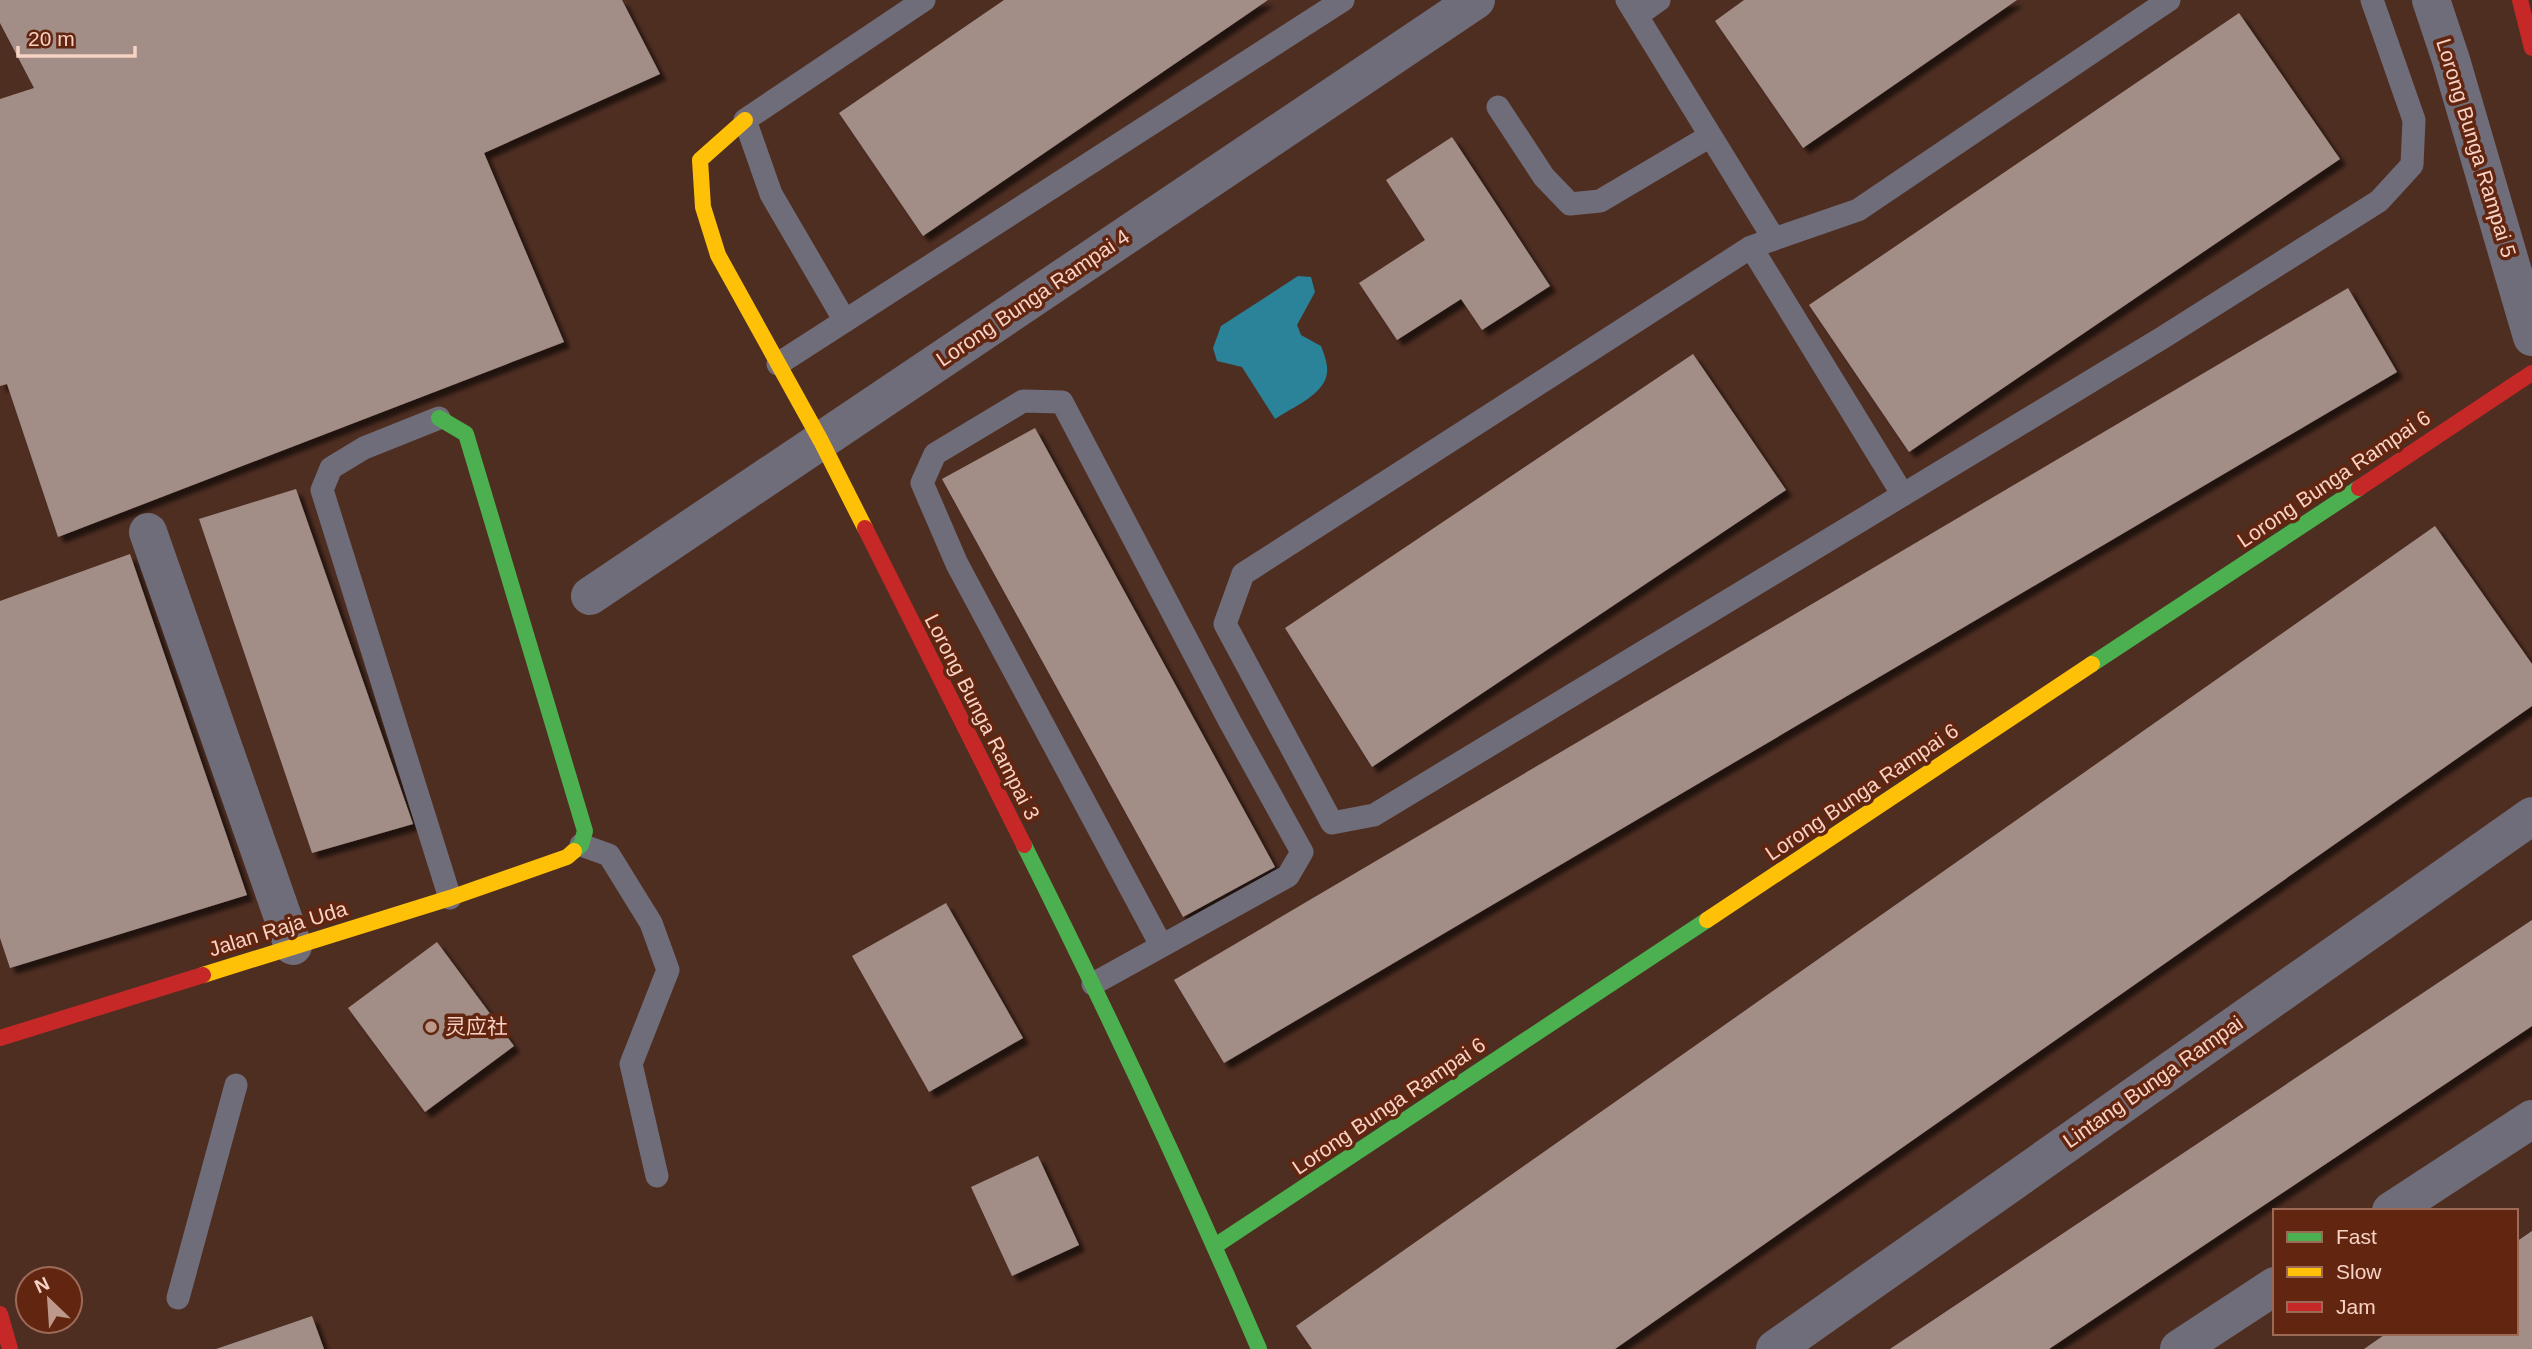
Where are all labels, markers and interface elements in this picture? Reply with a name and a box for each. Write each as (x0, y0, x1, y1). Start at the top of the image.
scale bar (18, 14, 135, 58)
text: 20 m (28, 27, 75, 50)
street label: Lorong Bunga Rampai 5 (2432, 36, 2521, 260)
street label: Lorong Bunga Rampai 4 (932, 224, 1134, 371)
street label: Lorong Bunga Rampai 6 (2233, 405, 2435, 552)
street label: Lorong Bunga Rampai 3 (921, 610, 1044, 823)
street label: Lorong Bunga Rampai 6 (1761, 718, 1963, 865)
street label: Jalan Raja Uda (206, 896, 350, 961)
street label: Lintang Bunga Rampai (2059, 1011, 2247, 1152)
place label: 灵应社 (445, 1015, 508, 1038)
marker: 灵应社 (423, 1019, 439, 1035)
street label: Lorong Bunga Rampai 6 (1288, 1032, 1490, 1179)
legend (2273, 1209, 2518, 1335)
text: Fast (2336, 1225, 2377, 1248)
text: Slow (2336, 1260, 2382, 1283)
north arrow (14, 1265, 84, 1335)
text: N (31, 1273, 53, 1297)
text: Jam (2336, 1295, 2376, 1318)

